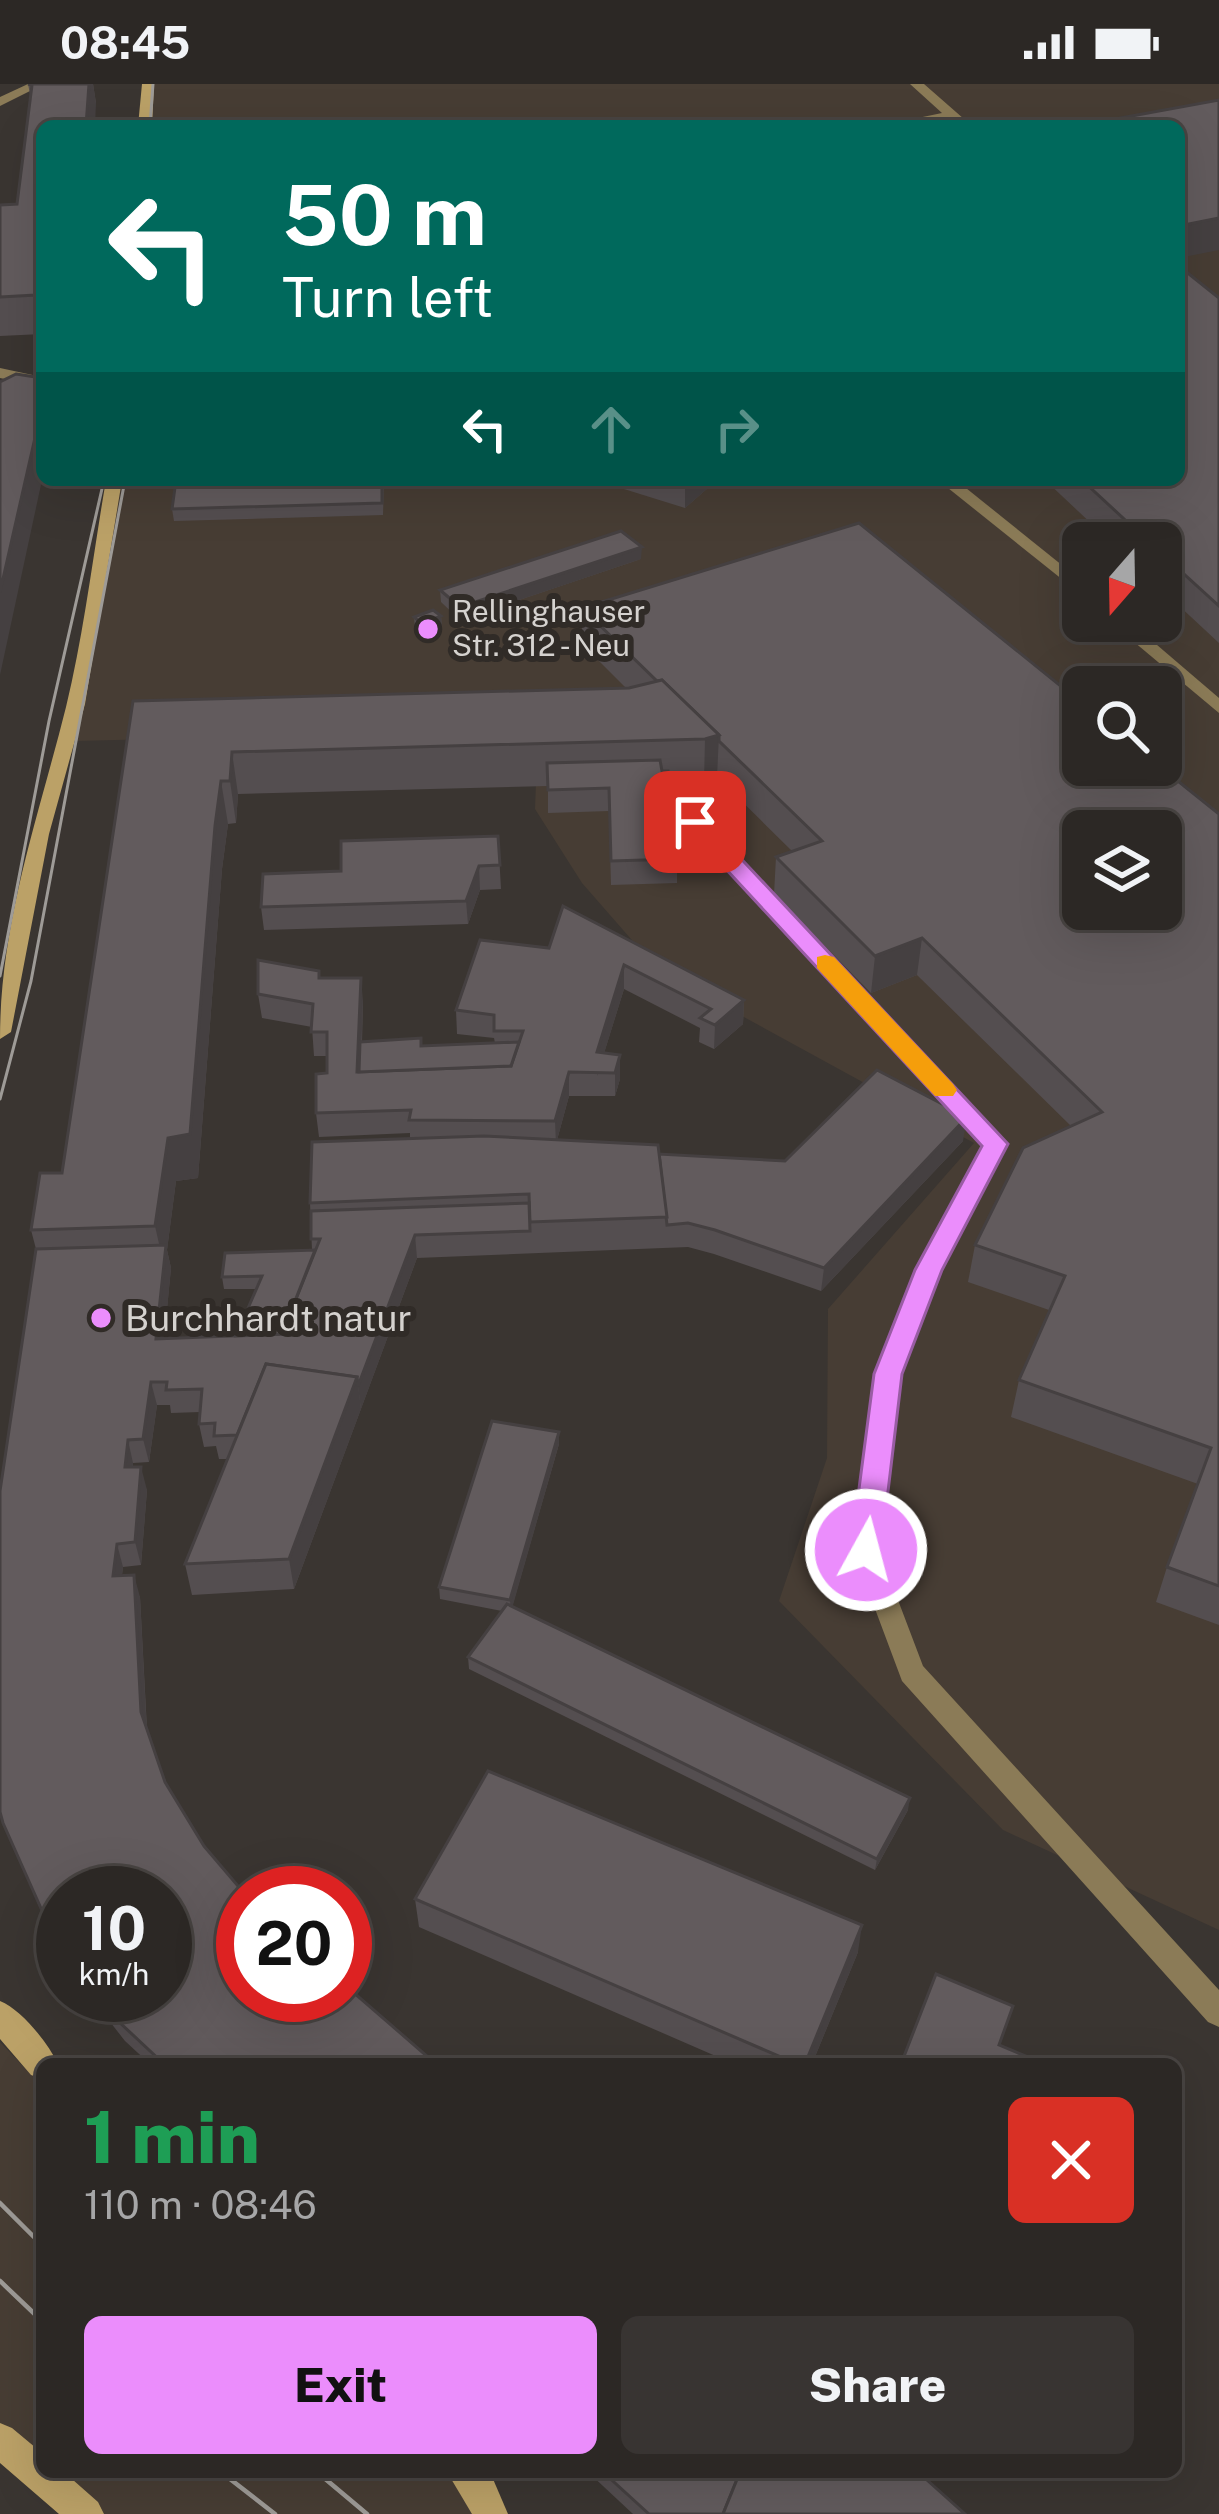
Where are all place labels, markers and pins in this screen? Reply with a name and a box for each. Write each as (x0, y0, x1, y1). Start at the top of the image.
place label: Rellinghauser Str. 312 - Neu (452, 593, 645, 663)
marker: Rellinghauser Str. 312 - Neu (415, 616, 441, 642)
pin (644, 771, 746, 873)
place label: Burchhardt natur (125, 1297, 412, 1339)
marker: Burchhardt natur (88, 1305, 114, 1331)

